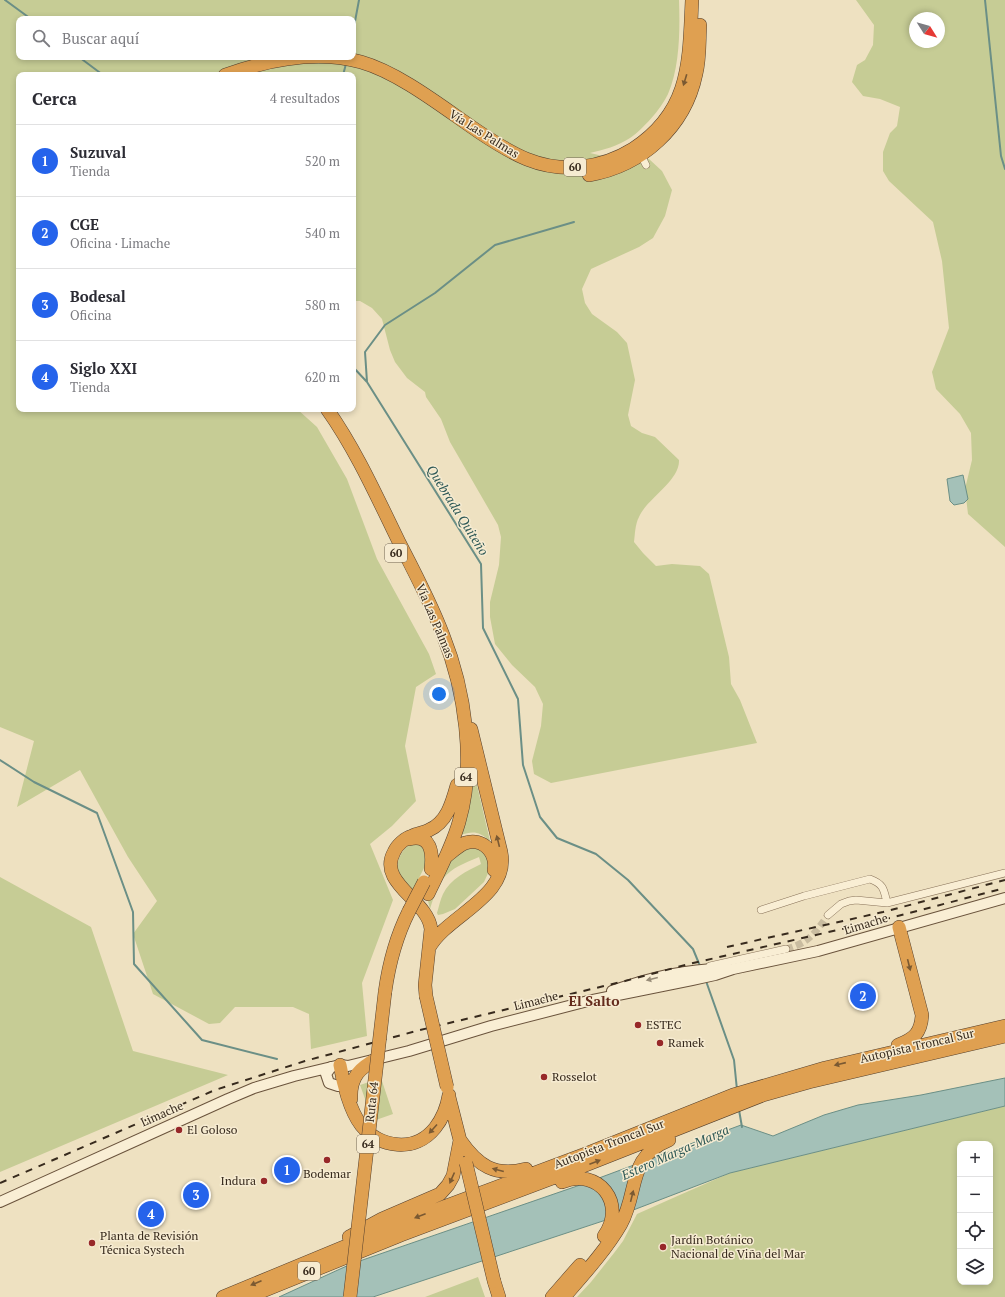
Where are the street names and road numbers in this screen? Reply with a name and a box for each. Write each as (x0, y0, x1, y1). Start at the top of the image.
street label: Vía Las Palmas (447, 106, 522, 161)
road number: 60 (564, 158, 586, 176)
road number: 60 (385, 544, 407, 562)
street label: Vía Las Palmas (413, 581, 458, 660)
road number: 64 (455, 768, 477, 786)
street label: Limache (842, 910, 890, 937)
street label: Limache (512, 988, 560, 1013)
street label: Autopista Troncal Sur (858, 1025, 976, 1066)
street label: Ruta 64 (362, 1080, 381, 1123)
street label: Limache (138, 1097, 186, 1130)
street label: Autopista Troncal Sur (552, 1115, 666, 1171)
road number: 64 (357, 1135, 379, 1153)
road number: 60 (298, 1262, 320, 1280)

